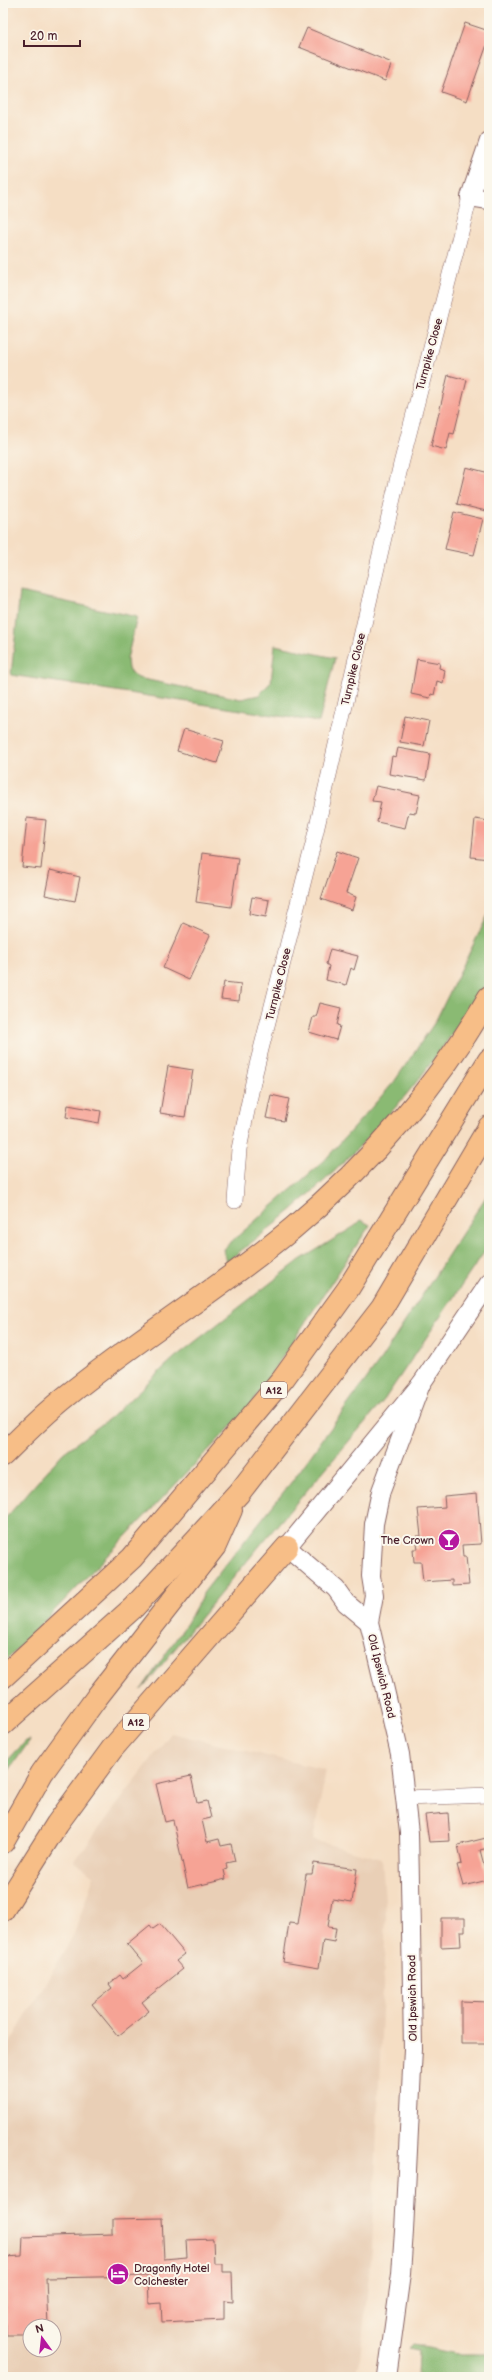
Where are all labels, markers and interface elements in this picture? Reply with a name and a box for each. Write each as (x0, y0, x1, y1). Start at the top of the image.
scale bar (24, 22, 80, 48)
text: 20 m (30, 29, 57, 44)
street label: Turnpike Close (414, 316, 445, 392)
street label: Turnpike Close (339, 631, 368, 707)
street label: Turnpike Close (263, 946, 294, 1022)
road number: A12 (261, 1382, 287, 1398)
bar icon: The Crown (436, 1527, 462, 1553)
place label: The Crown (381, 1534, 434, 1547)
street label: Old Ipswich Road (365, 1632, 398, 1720)
road number: A12 (123, 1714, 149, 1730)
street label: Old Ipswich Road (405, 1955, 420, 2041)
hotel icon: Dragonfly Hotel Colchester (105, 2261, 131, 2287)
place label: Dragonfly Hotel Colchester (134, 2262, 209, 2288)
north arrow (22, 2318, 62, 2358)
text: N (34, 2321, 45, 2336)

